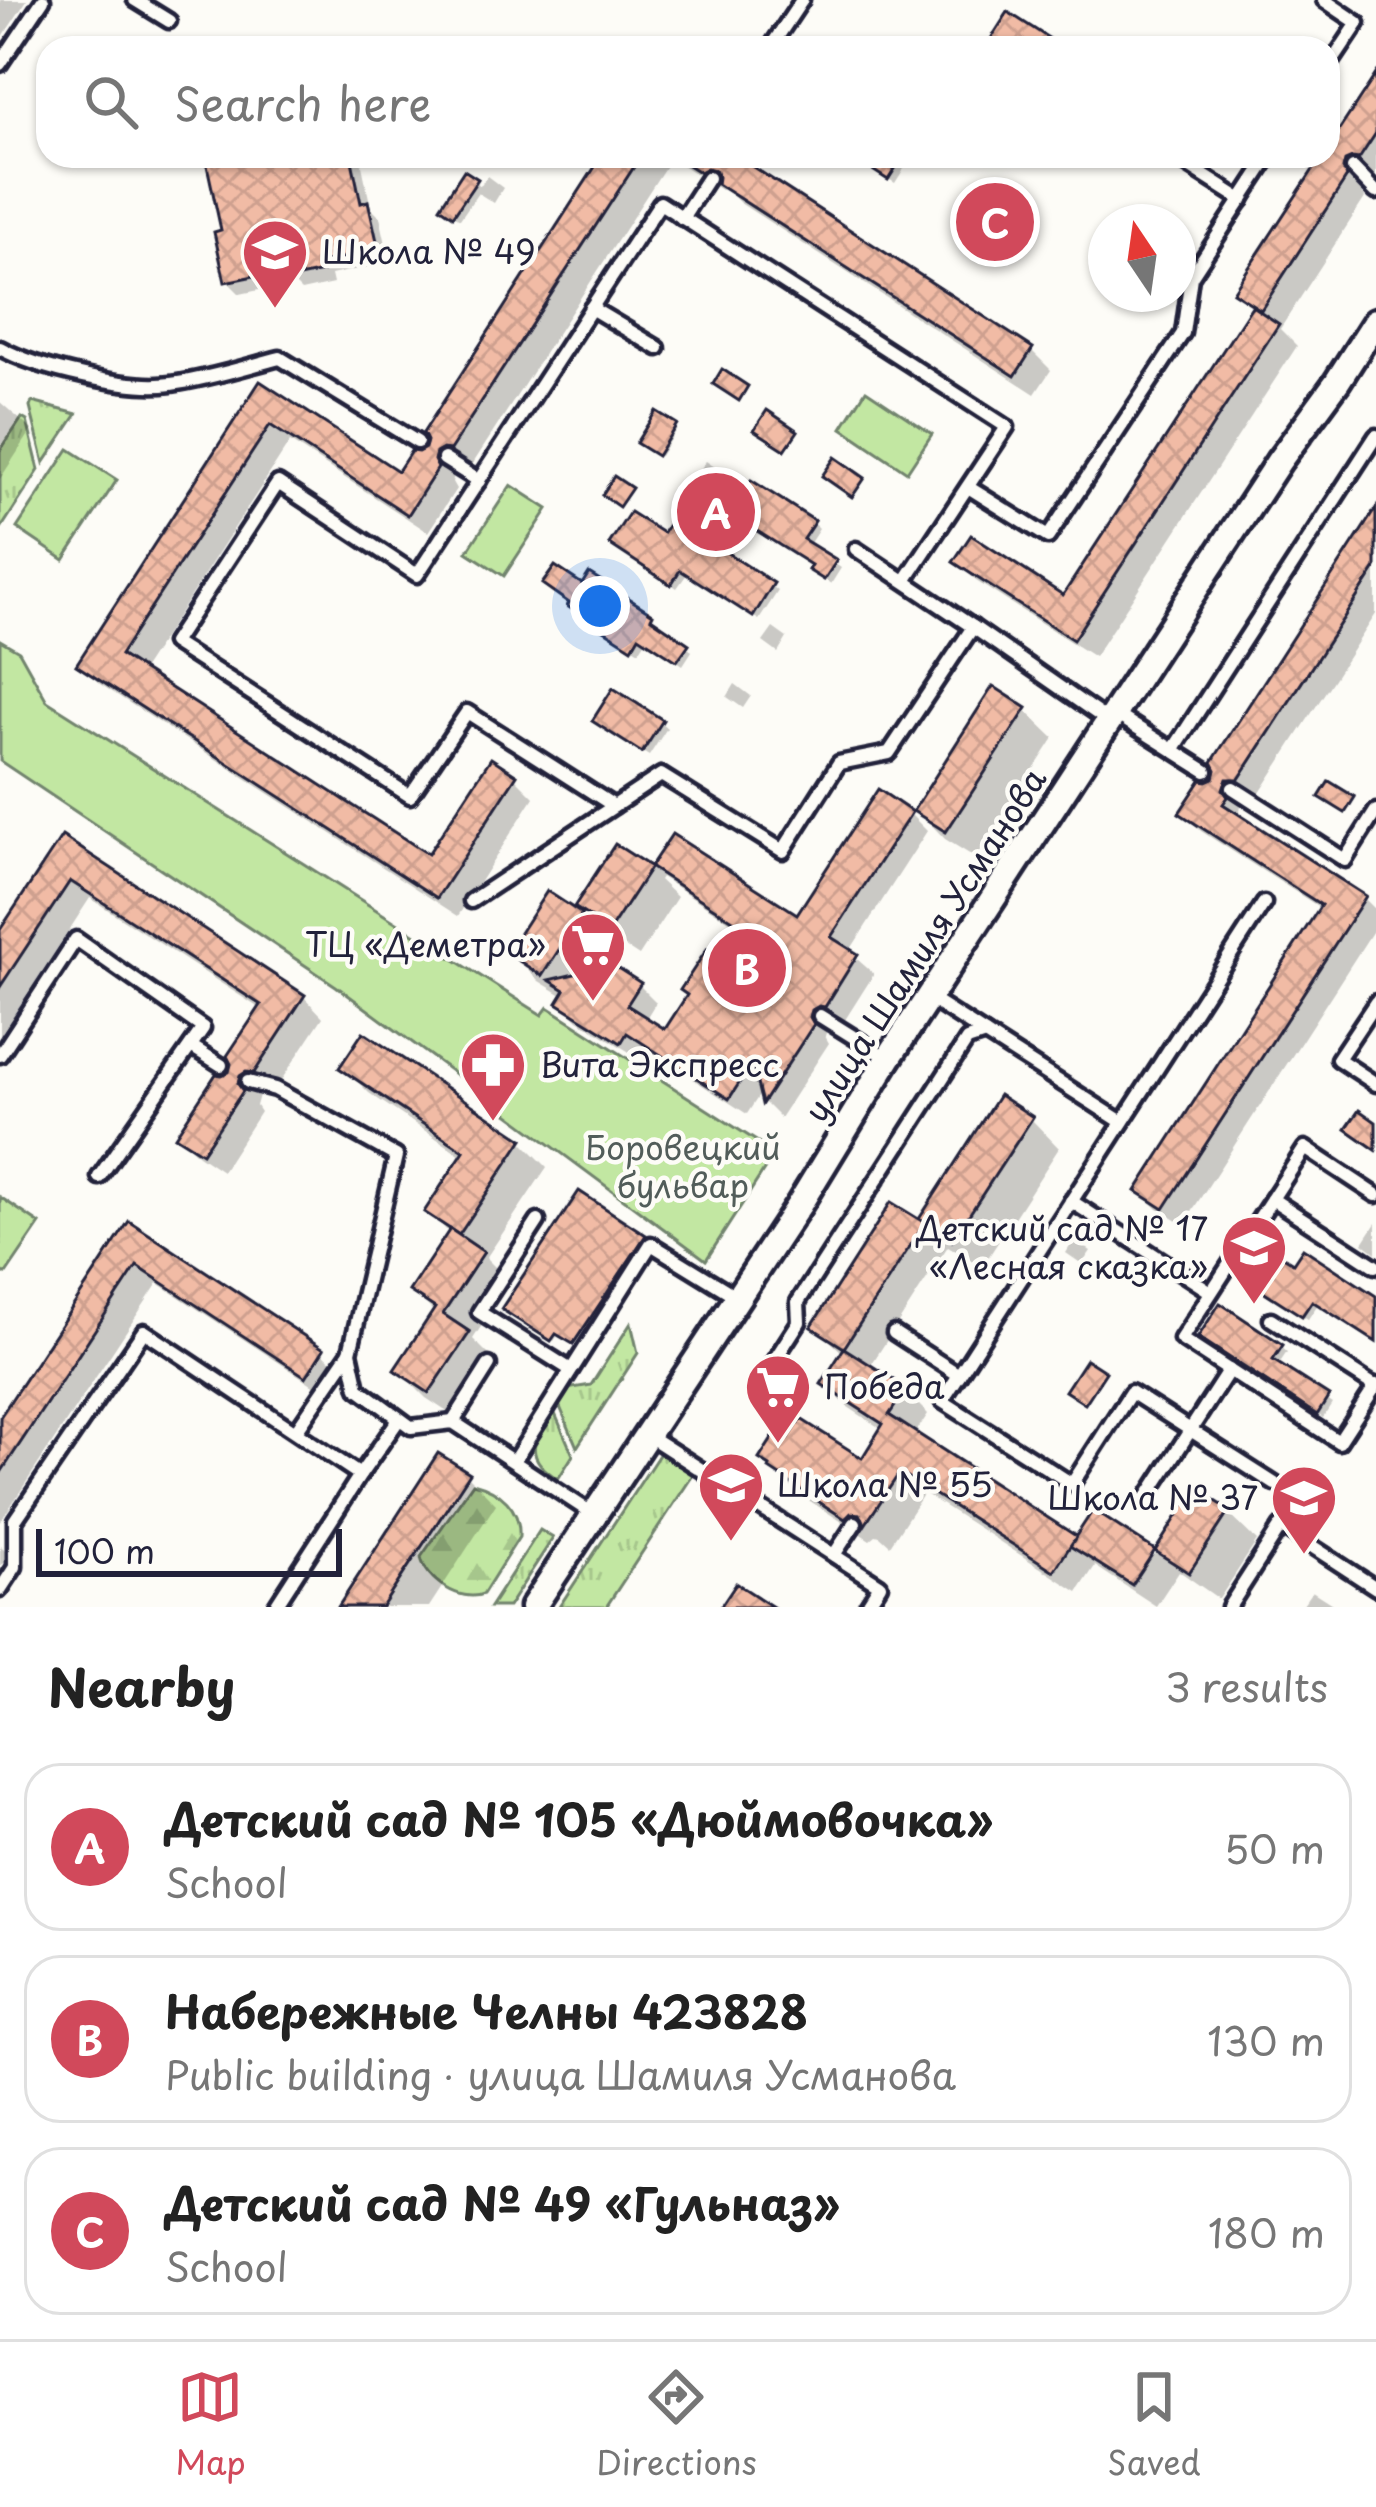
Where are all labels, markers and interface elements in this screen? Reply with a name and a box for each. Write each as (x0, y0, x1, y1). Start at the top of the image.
search box (36, 36, 1340, 168)
text: Search here (174, 68, 431, 136)
icon: search (78, 69, 144, 135)
pin: C (956, 177, 1034, 267)
north arrow (1088, 204, 1196, 312)
school or university icon: Школа № 49 (240, 217, 310, 311)
place label: Школа № 49 (322, 225, 536, 275)
pin: A (677, 467, 755, 557)
your location (570, 576, 630, 636)
street label: улица Шамиля Усманова (790, 756, 1057, 1131)
supermarket icon: ТЦ «Деметра» (558, 910, 628, 1004)
place label: ТЦ «Деметра» (305, 918, 546, 968)
pin: B (708, 923, 786, 1013)
pharmacy icon: Вита Экспресс (458, 1030, 528, 1124)
place label: Вита Экспресс (540, 1038, 780, 1088)
park label: Боровецкий бульвар (585, 1121, 781, 1209)
place label: Детский сад № 17 «Лесная сказка» (916, 1202, 1208, 1290)
school or university icon: Детский сад № 17 «Лесная сказка» (1219, 1213, 1289, 1307)
supermarket icon: Победа (743, 1352, 813, 1446)
place label: Победа (824, 1360, 945, 1410)
school or university icon: Школа № 55 (696, 1450, 766, 1544)
place label: Школа № 55 (777, 1458, 993, 1508)
school or university icon: Школа № 37 (1269, 1463, 1339, 1557)
place label: Школа № 37 (1047, 1471, 1258, 1521)
scale bar (36, 1523, 342, 1576)
text: 100 m (54, 1525, 155, 1575)
text: Nearby (48, 1647, 235, 1724)
text: 3 results (1165, 1656, 1328, 1715)
text: Детский сад № 105 «Дюймовочка» (165, 1784, 993, 1852)
text: A (75, 1818, 105, 1877)
text: 50 m (1224, 1818, 1325, 1877)
text: School (165, 1852, 288, 1911)
text: Набережные Челны 423828 (165, 1976, 808, 2044)
text: B (77, 2010, 103, 2069)
text: 130 m (1207, 2010, 1325, 2069)
text: Public building · улица Шамиля Усманова (165, 2044, 956, 2103)
text: Детский сад № 49 «Гульназ» (165, 2168, 840, 2236)
text: C (75, 2202, 105, 2261)
text: 180 m (1208, 2202, 1325, 2261)
text: School (165, 2236, 288, 2295)
tab: Map (175, 2364, 246, 2486)
tab: Directions (596, 2364, 757, 2486)
tab: Saved (1107, 2364, 1201, 2486)

